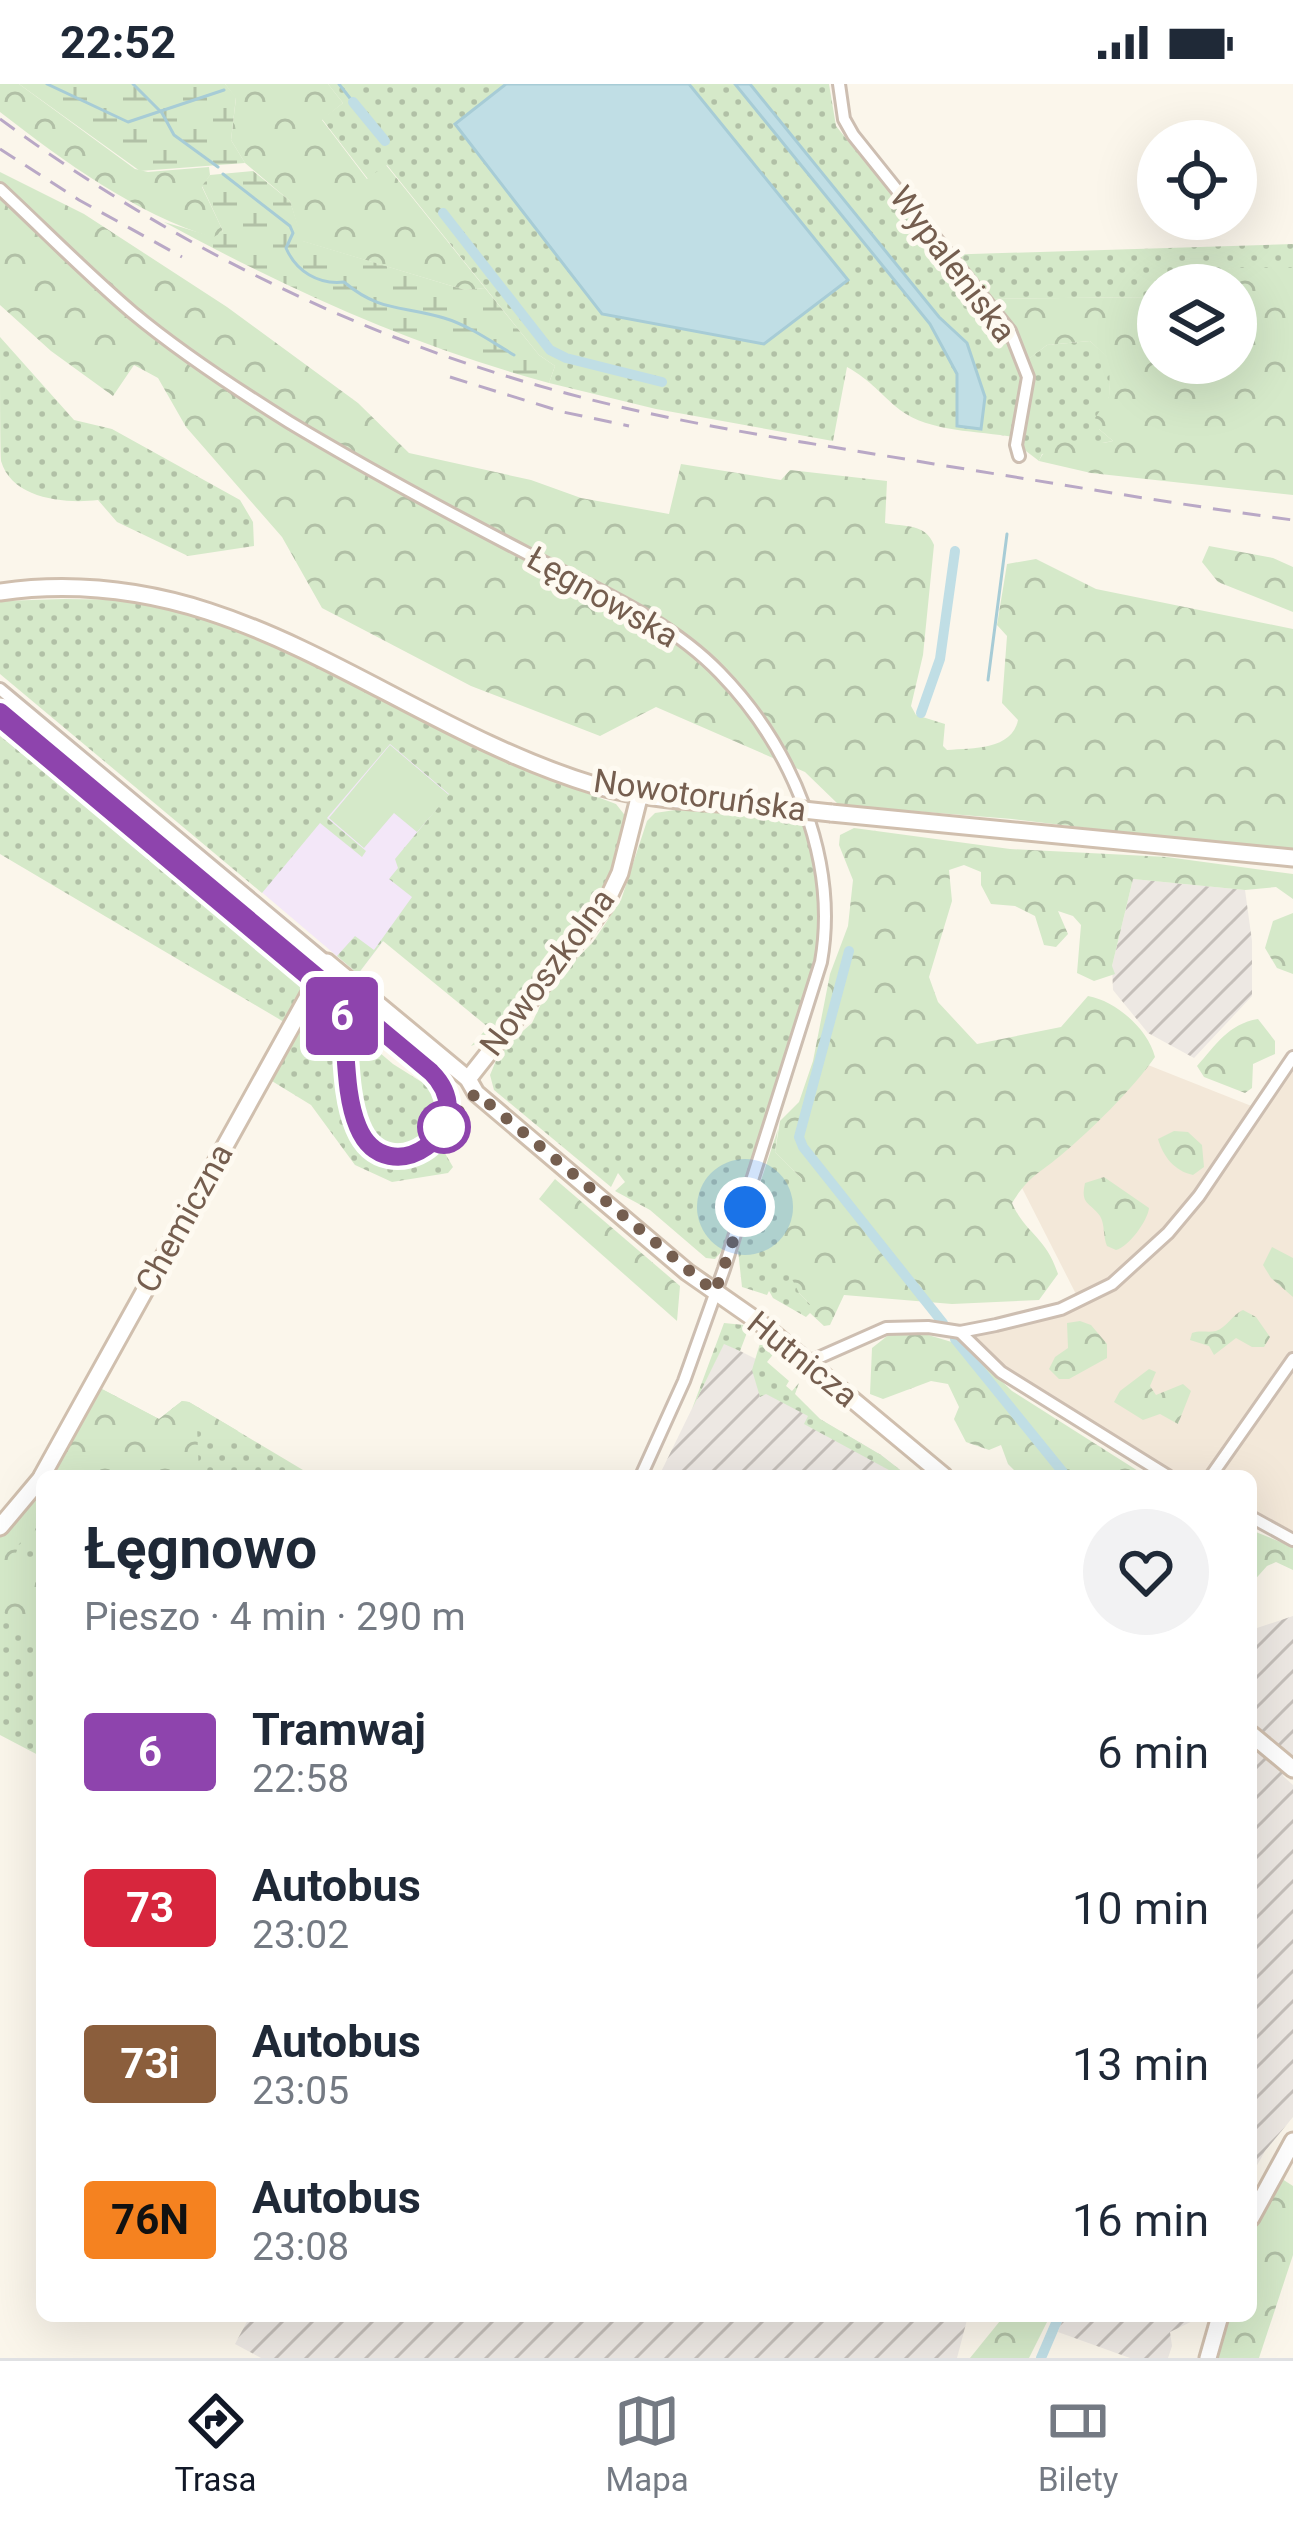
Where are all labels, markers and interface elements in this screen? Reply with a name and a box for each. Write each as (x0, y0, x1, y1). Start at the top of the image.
text: 22:52 (60, 16, 176, 69)
map controls (1137, 120, 1257, 384)
button: locate (1137, 120, 1257, 240)
street label: Wypaleniska (882, 178, 1024, 350)
button: layers (1137, 264, 1257, 384)
street label: Łęgnowska (521, 538, 685, 656)
street label: Nowotoruńska (591, 761, 809, 829)
street label: Nowoszkolna (472, 881, 622, 1063)
line badge: 6 (303, 977, 381, 1055)
text: 6 (330, 991, 354, 1040)
unlabelled marker (419, 1102, 469, 1152)
street label: Chemiczna (127, 1137, 241, 1299)
your location (715, 1177, 775, 1237)
street label: Hutnicza (740, 1303, 866, 1415)
button: heart (1083, 1509, 1209, 1635)
text: Łęgnowo (84, 1515, 317, 1582)
text: Pieszo · 4 min · 290 m (84, 1594, 466, 1640)
text: Tramwaj (252, 1703, 426, 1756)
text: 6 min (1097, 1726, 1209, 1779)
text: 6 (138, 1727, 162, 1776)
text: 22:58 (252, 1756, 349, 1802)
text: Autobus (252, 1859, 421, 1912)
text: 10 min (1072, 1882, 1209, 1935)
text: 73 (126, 1883, 174, 1932)
text: 23:02 (252, 1912, 349, 1958)
text: Autobus (252, 2015, 421, 2068)
text: 13 min (1072, 2038, 1209, 2091)
text: 73i (120, 2039, 180, 2088)
text: 23:05 (252, 2068, 349, 2114)
text: Autobus (252, 2171, 421, 2224)
text: 16 min (1072, 2194, 1209, 2247)
text: 76N (111, 2195, 189, 2244)
text: 23:08 (252, 2224, 349, 2270)
tab: Trasa (175, 2388, 256, 2499)
tab: Mapa (606, 2388, 689, 2499)
tab: Bilety (1038, 2388, 1118, 2499)

